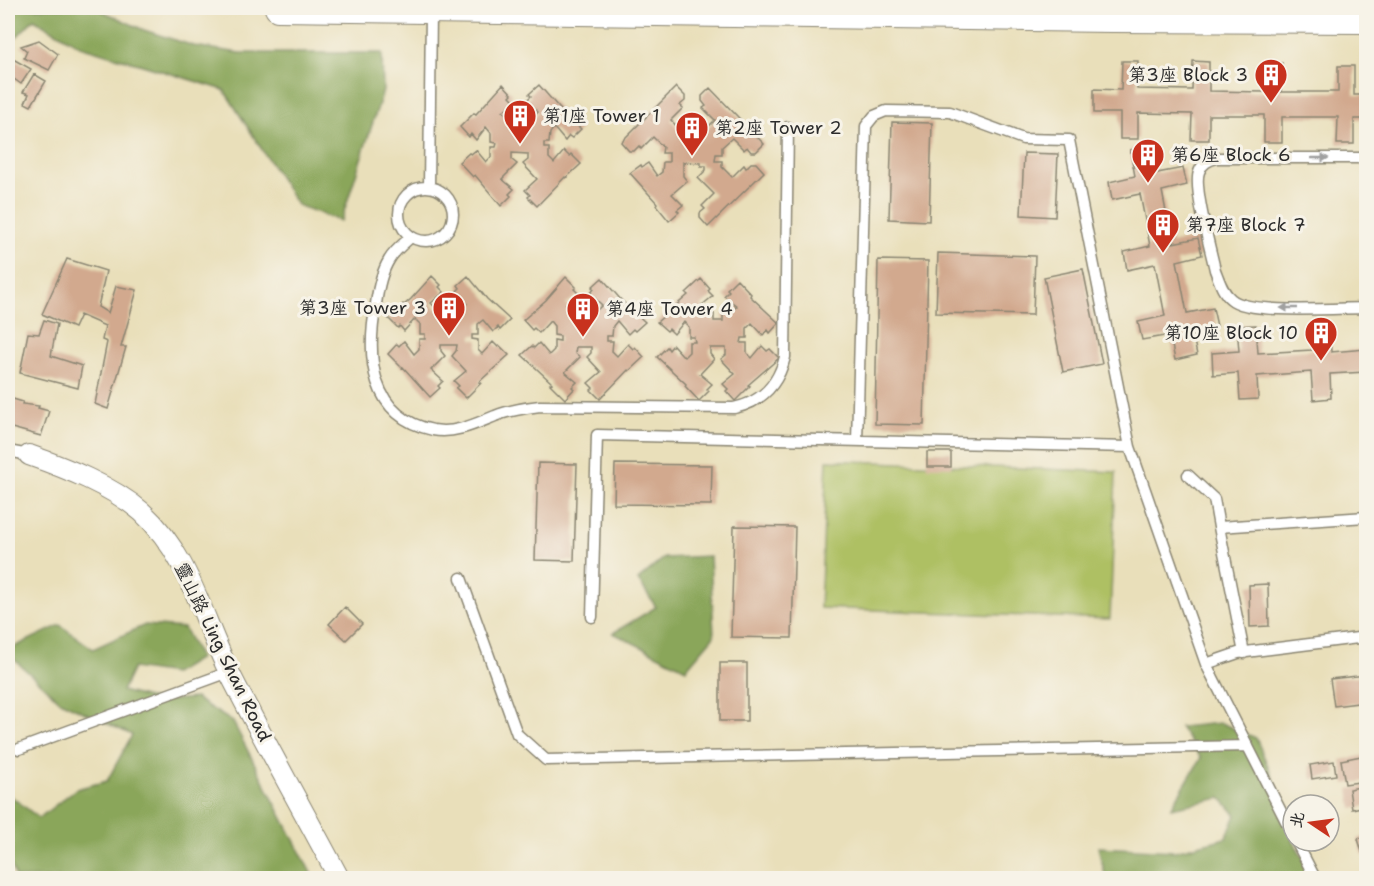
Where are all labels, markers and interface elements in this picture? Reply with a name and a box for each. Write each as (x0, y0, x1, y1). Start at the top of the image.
building icon: 第3座 Block 3 (1253, 57, 1289, 104)
place label: 第3座 Block 3 (1128, 63, 1248, 87)
building icon: 第1座 Tower 1 (502, 98, 538, 145)
place label: 第1座 Tower 1 (543, 104, 660, 128)
building icon: 第2座 Tower 2 (674, 110, 710, 157)
place label: 第2座 Tower 2 (715, 116, 842, 140)
building icon: 第6座 Block 6 (1130, 137, 1166, 184)
place label: 第6座 Block 6 (1171, 143, 1291, 167)
one-way arrow (1310, 153, 1329, 163)
building icon: 第7座 Block 7 (1145, 207, 1181, 254)
place label: 第7座 Block 7 (1186, 213, 1306, 237)
building icon: 第3座 Tower 3 (431, 290, 467, 337)
building icon: 第4座 Tower 4 (565, 291, 601, 338)
place label: 第3座 Tower 3 (299, 296, 426, 320)
place label: 第4座 Tower 4 (606, 297, 733, 321)
one-way arrow (1279, 303, 1298, 313)
building icon: 第10座 Block 10 (1303, 315, 1339, 362)
place label: 第10座 Block 10 (1164, 321, 1298, 345)
street label: 靈山路 Ling Shan Road (169, 558, 277, 746)
north arrow (1281, 793, 1341, 853)
text: 北 (1285, 810, 1309, 830)

